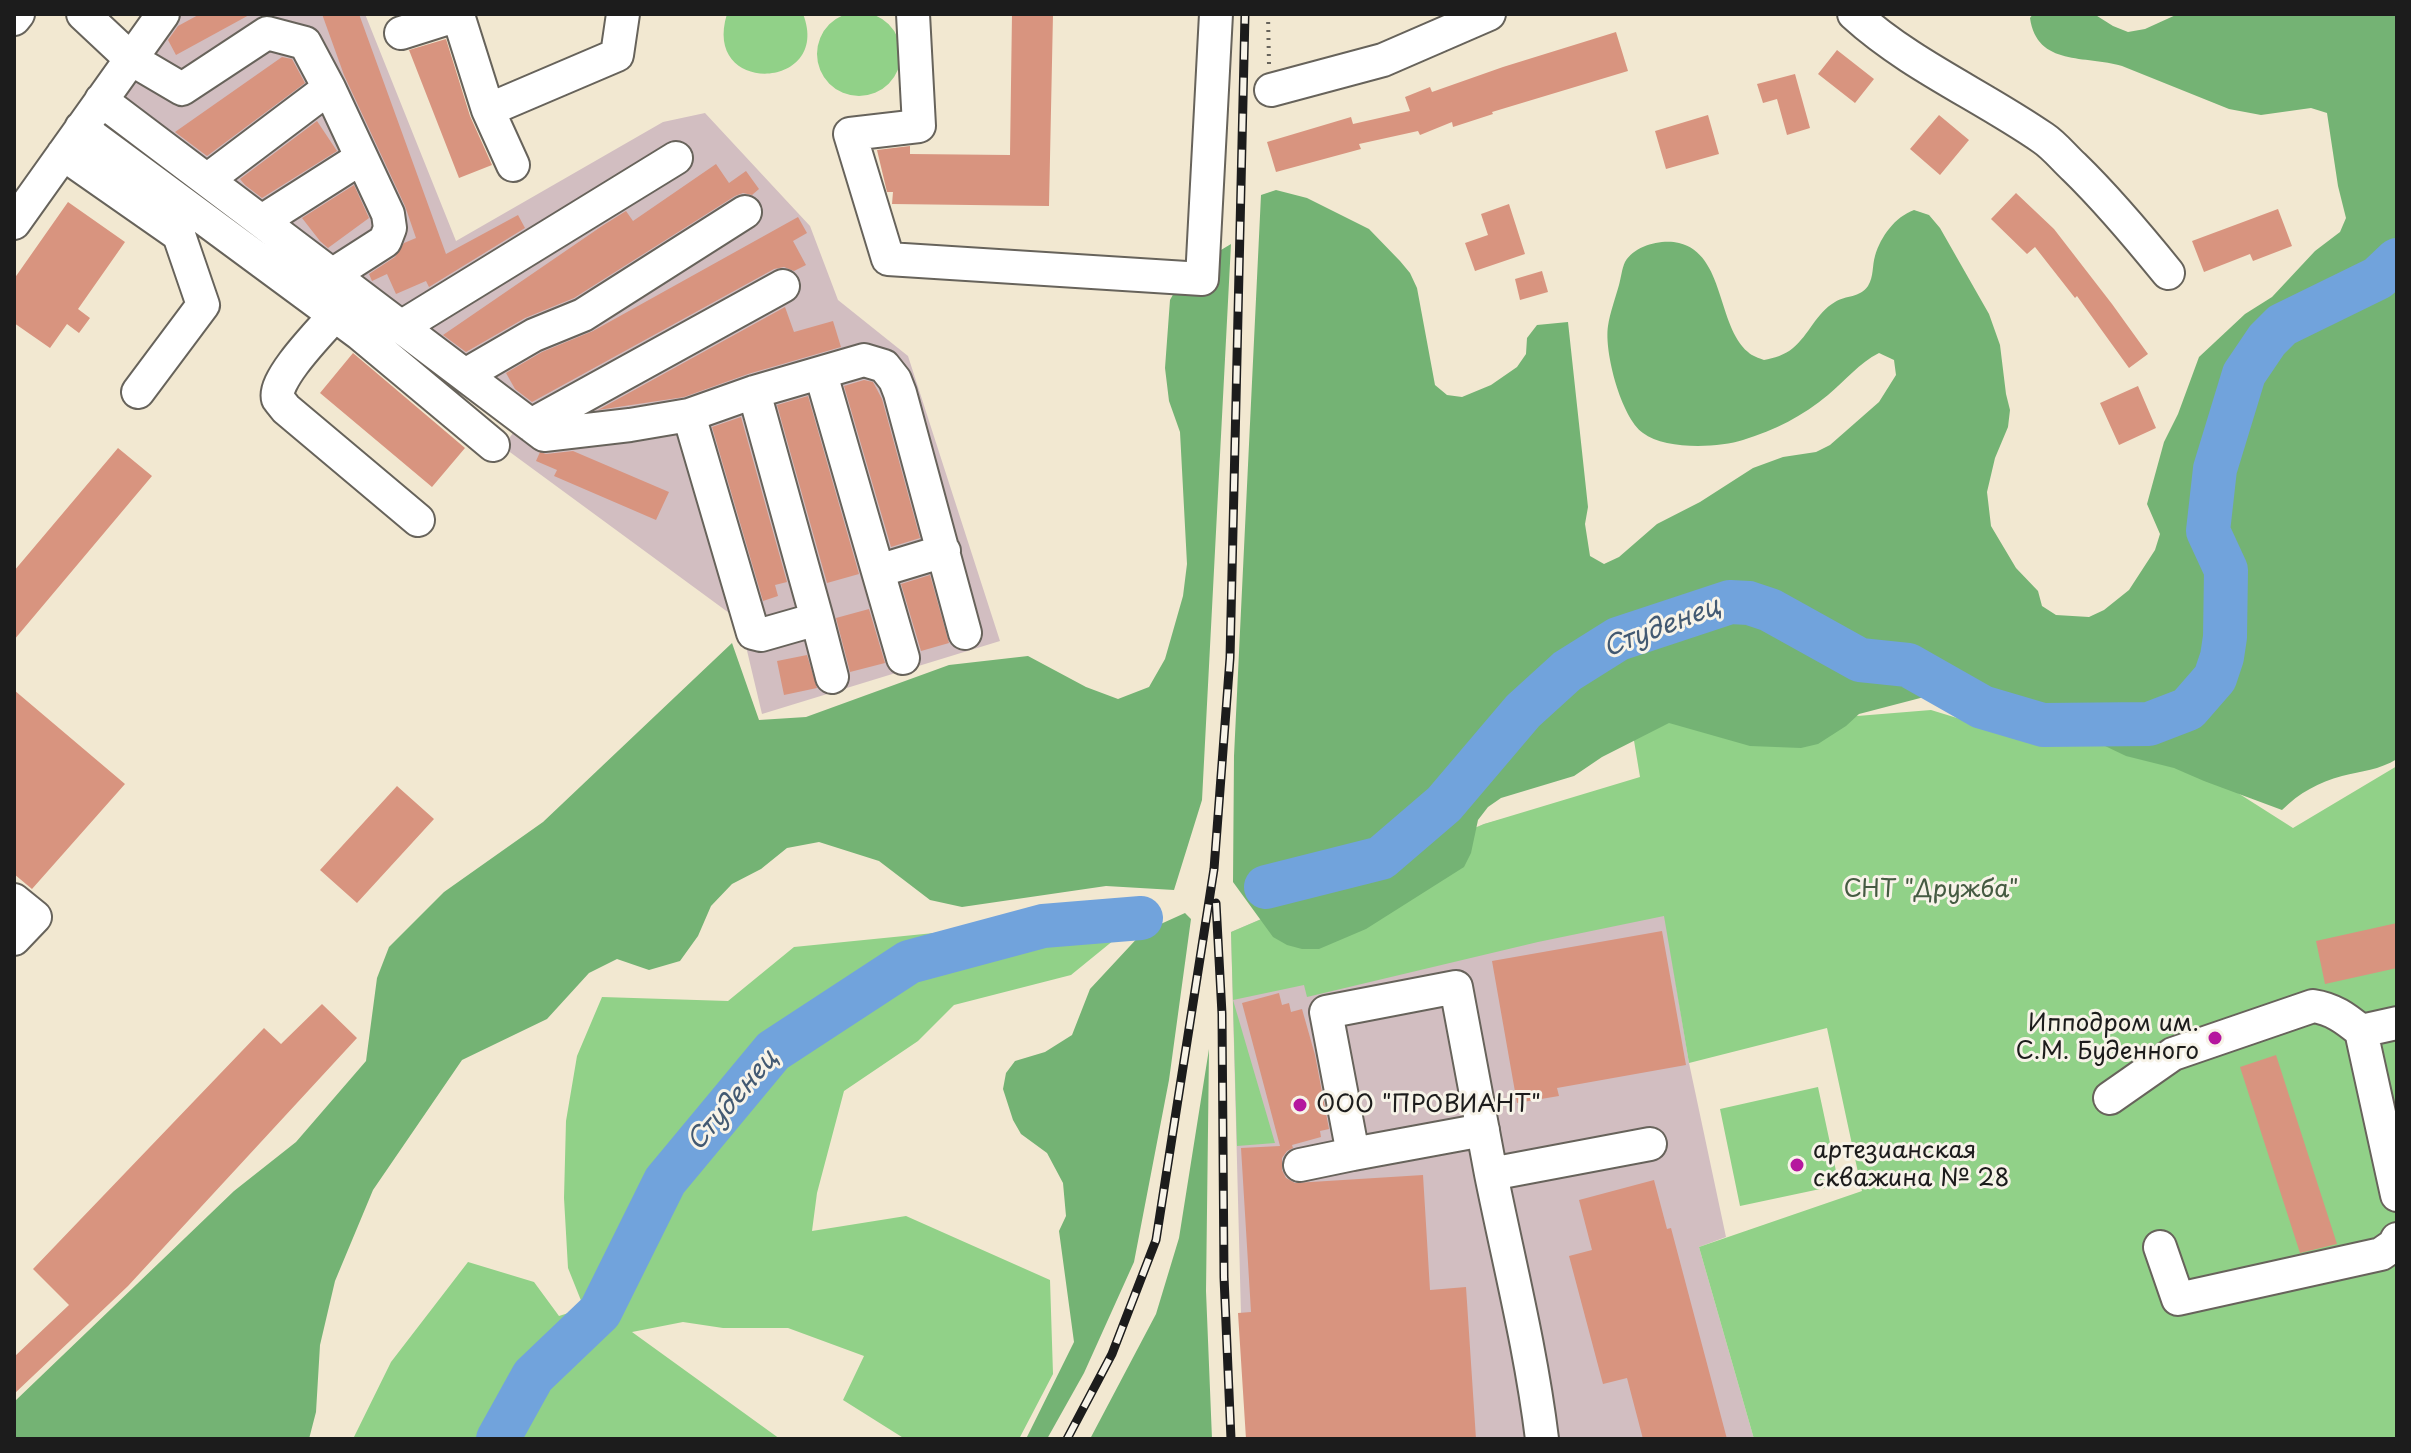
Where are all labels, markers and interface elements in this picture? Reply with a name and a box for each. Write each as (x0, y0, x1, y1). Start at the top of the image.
water label: Студенец (1599, 591, 1725, 665)
park label: СНТ "Дружба" (1843, 876, 2019, 904)
place label: Ипподром им. С.М. Буденного (2016, 1010, 2199, 1066)
marker: Ипподром им. С.М. Буденного (2206, 1029, 2224, 1047)
water label: Студенец (681, 1044, 785, 1158)
place label: ООО "ПРОВИАНТ" (1316, 1091, 1541, 1119)
marker: ООО "ПРОВИАНТ" (1291, 1096, 1309, 1114)
place label: артезианская скважина № 28 (1813, 1137, 2009, 1193)
marker: артезианская скважина № 28 (1788, 1156, 1806, 1174)

